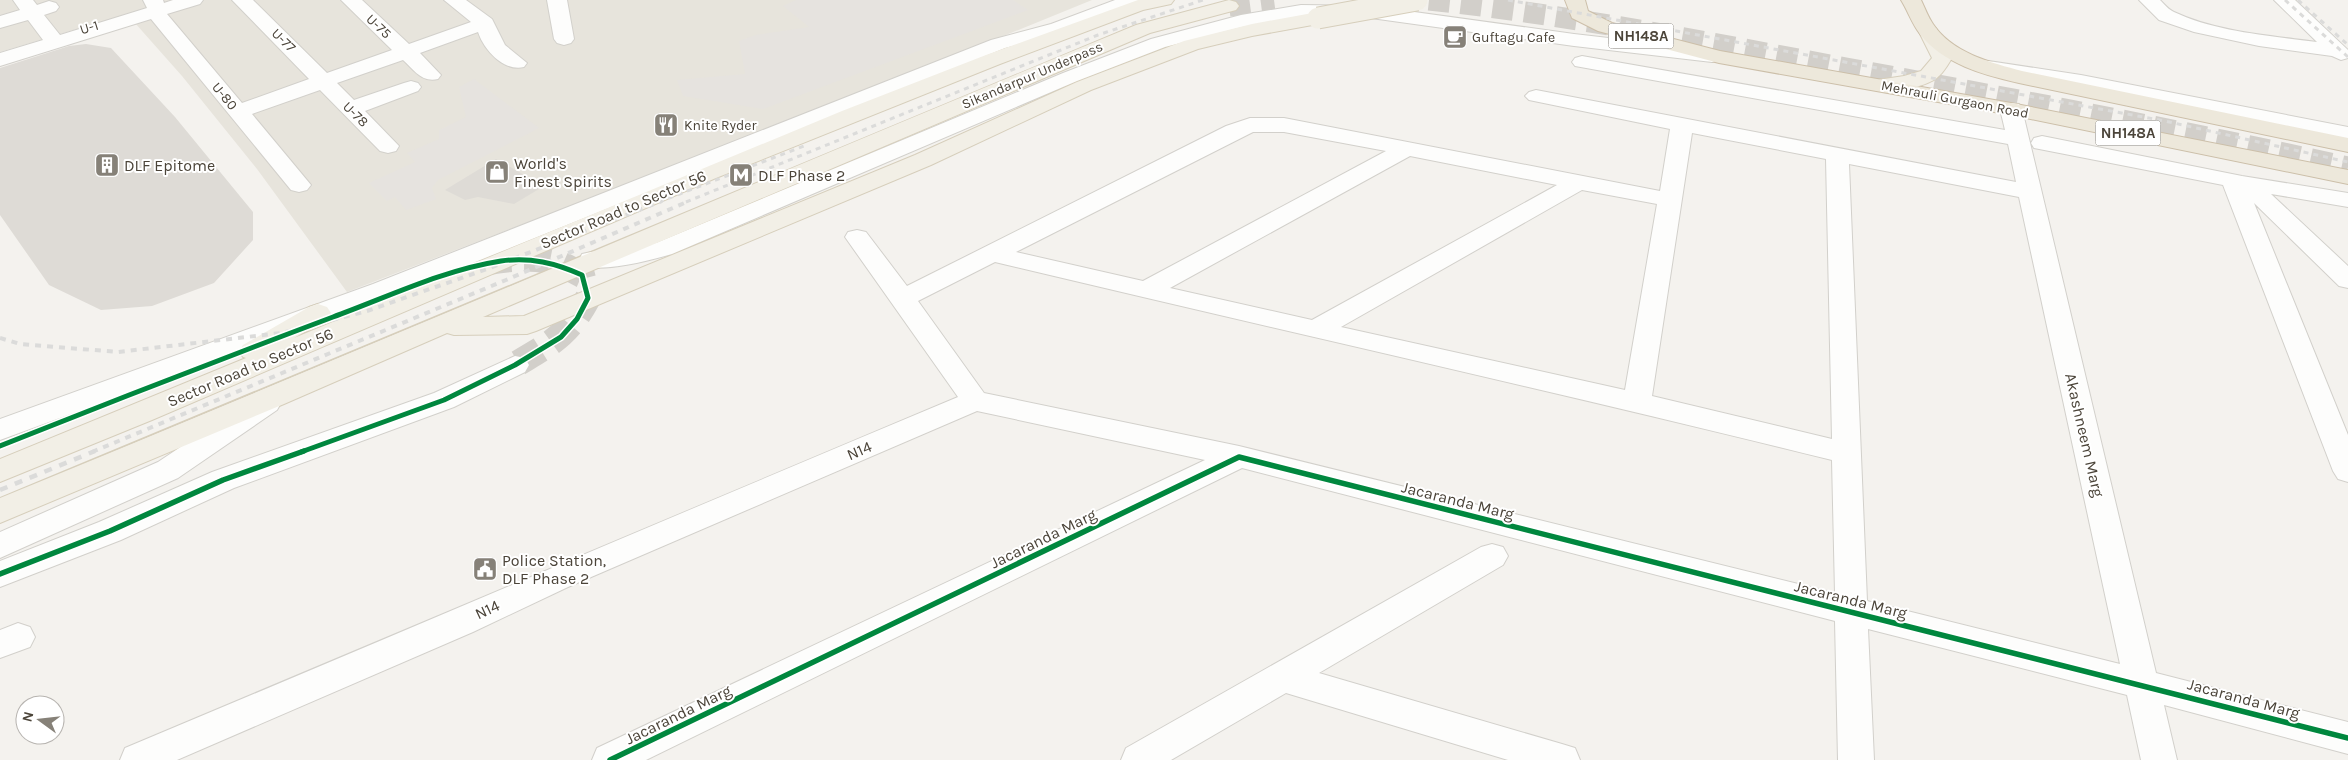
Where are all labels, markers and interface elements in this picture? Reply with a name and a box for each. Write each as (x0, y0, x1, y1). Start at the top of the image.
street label: U-75 (362, 10, 395, 42)
street label: U-1 (78, 17, 101, 38)
cafe icon: Guftagu Cafe (1442, 24, 1468, 50)
road number: NH148A (1608, 24, 1674, 48)
street label: U-77 (268, 25, 300, 56)
place label: Guftagu Cafe (1472, 29, 1555, 46)
street label: Sikandarpur Underpass (959, 38, 1105, 113)
street label: Mehrauli Gurgaon Road (1880, 77, 2030, 122)
street label: U-80 (208, 79, 241, 114)
street label: U-78 (339, 98, 372, 131)
restaurant icon: Knite Ryder (653, 112, 679, 138)
place label: Knite Ryder (684, 117, 757, 134)
road number: NH148A (2096, 120, 2160, 146)
building icon: DLF Epitome (94, 152, 120, 178)
place label: World's Finest Spirits (514, 154, 612, 191)
place label: DLF Epitome (124, 156, 215, 175)
shop icon: World's Finest Spirits (484, 159, 510, 185)
metro station icon: DLF Phase 2 (728, 162, 754, 188)
street label: Sector Road to Sector 56 (537, 166, 709, 253)
place label: DLF Phase 2 (758, 166, 845, 185)
street label: Sector Road to Sector 56 (164, 324, 336, 411)
street label: Akashneem Marg (2061, 371, 2108, 499)
street label: N14 (844, 437, 875, 464)
street label: Jacaranda Marg (1400, 477, 1516, 524)
street label: Jacaranda Marg (987, 505, 1099, 572)
place label: Police Station, DLF Phase 2 (502, 551, 606, 588)
public building icon: Police Station, DLF Phase 2 (472, 556, 498, 582)
street label: Jacaranda Marg (1793, 576, 1909, 623)
street label: N14 (472, 595, 503, 623)
street label: Jacaranda Marg (2186, 674, 2302, 723)
street label: Jacaranda Marg (622, 681, 734, 748)
north arrow (15, 695, 65, 745)
text: N (18, 710, 37, 724)

